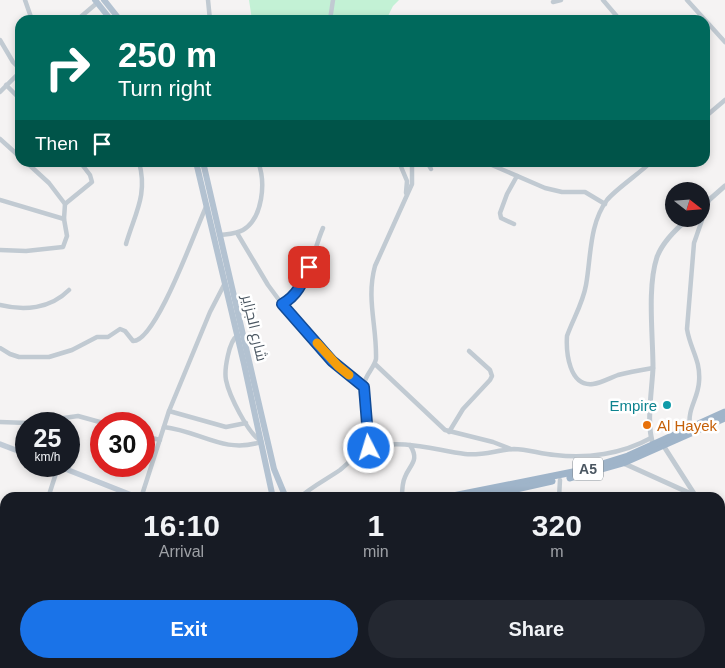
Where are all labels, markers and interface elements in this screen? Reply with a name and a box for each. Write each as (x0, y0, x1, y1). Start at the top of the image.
icon: right (35, 35, 100, 100)
text: 250 m (118, 35, 217, 74)
text: Turn right (118, 76, 211, 101)
icon: arrive (88, 130, 116, 158)
text: Then (35, 133, 78, 154)
north arrow (665, 182, 710, 228)
map controls (665, 182, 710, 227)
pin (288, 246, 330, 288)
icon: arrive (295, 253, 323, 281)
street label: شارع الجزاير (236, 292, 271, 363)
place label: Empire (609, 397, 657, 414)
marker: Empire (661, 399, 673, 411)
speed limit sign: 30 (90, 412, 155, 477)
place label: Al Hayek (657, 417, 718, 434)
marker: Al Hayek (641, 419, 653, 431)
position arrow (342, 421, 394, 473)
text: 25 (34, 424, 61, 452)
text: km/h (34, 450, 61, 464)
road number: A5 (573, 458, 603, 480)
text: 16:10 (143, 509, 220, 542)
text: 1 (367, 509, 384, 542)
text: 320 (532, 509, 582, 542)
text: Arrival (159, 543, 204, 560)
text: min (363, 543, 389, 560)
text: m (550, 543, 563, 560)
button: Exit (20, 600, 358, 658)
button: Share (368, 600, 705, 658)

